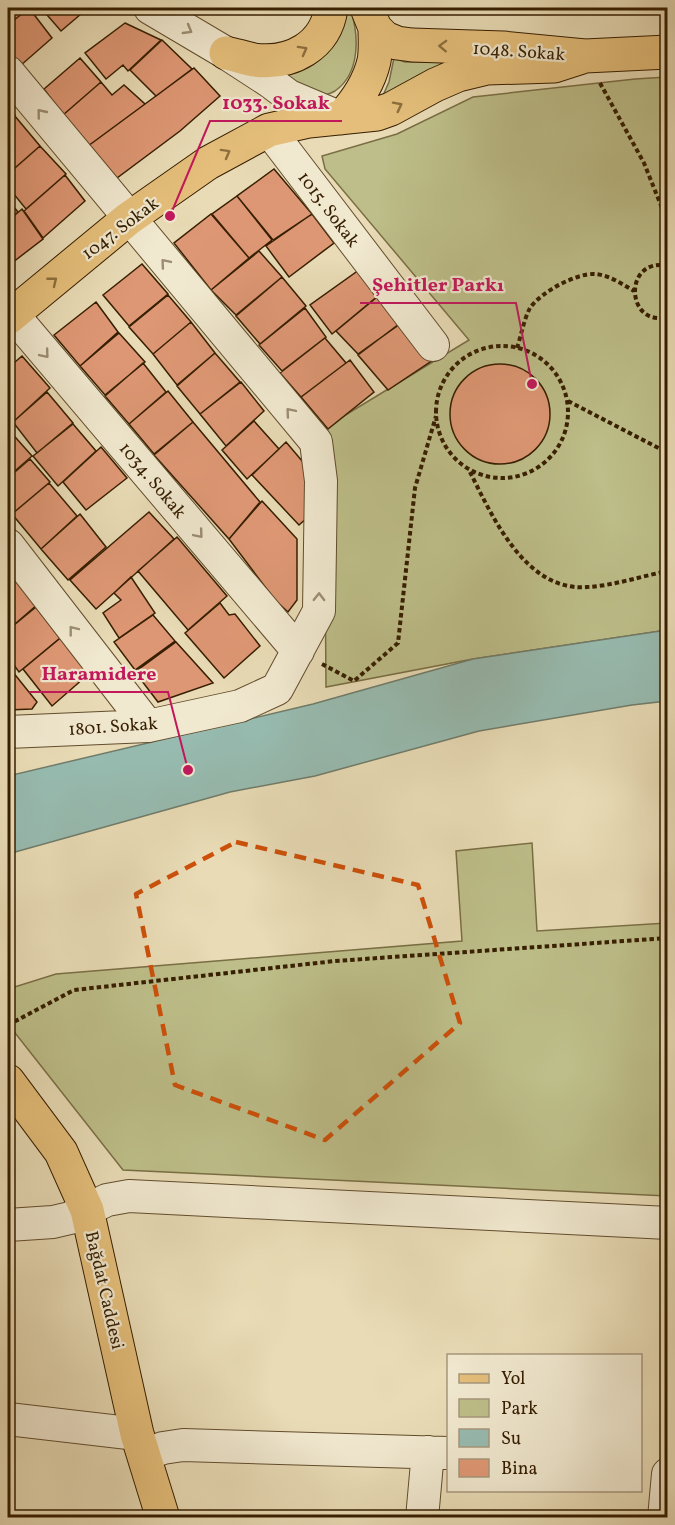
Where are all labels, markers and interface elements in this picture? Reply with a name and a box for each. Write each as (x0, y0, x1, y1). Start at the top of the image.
one-way arrow (182, 23, 192, 35)
street label: 1048. Sokak (472, 37, 566, 68)
one-way arrow (438, 40, 447, 53)
one-way arrow (297, 46, 307, 58)
callout: 1033. Sokak (210, 83, 342, 121)
text: 1033. Sokak (222, 90, 330, 118)
one-way arrow (391, 101, 402, 113)
one-way arrow (37, 108, 48, 119)
one-way arrow (220, 149, 230, 160)
street label: 1015. Sokak (291, 167, 365, 253)
street label: 1047. Sokak (77, 192, 165, 267)
one-way arrow (161, 259, 172, 270)
callout: Şehitler Parkı (360, 265, 516, 303)
text: Şehitler Parkı (372, 272, 504, 300)
one-way arrow (46, 278, 57, 289)
one-way arrow (38, 347, 49, 358)
one-way arrow (287, 408, 298, 419)
street label: 1034. Sokak (112, 437, 191, 525)
one-way arrow (192, 527, 203, 538)
one-way arrow (313, 593, 325, 602)
one-way arrow (70, 626, 81, 637)
callout: Haramidere (29, 654, 168, 692)
text: Haramidere (41, 661, 157, 689)
street label: 1801. Sokak (67, 712, 159, 743)
street label: Bağdat Caddesi (78, 1229, 129, 1352)
legend (447, 1354, 642, 1492)
text: Yol (501, 1367, 526, 1392)
text: Park (501, 1397, 538, 1422)
text: Su (501, 1427, 521, 1452)
text: Bina (501, 1457, 537, 1482)

